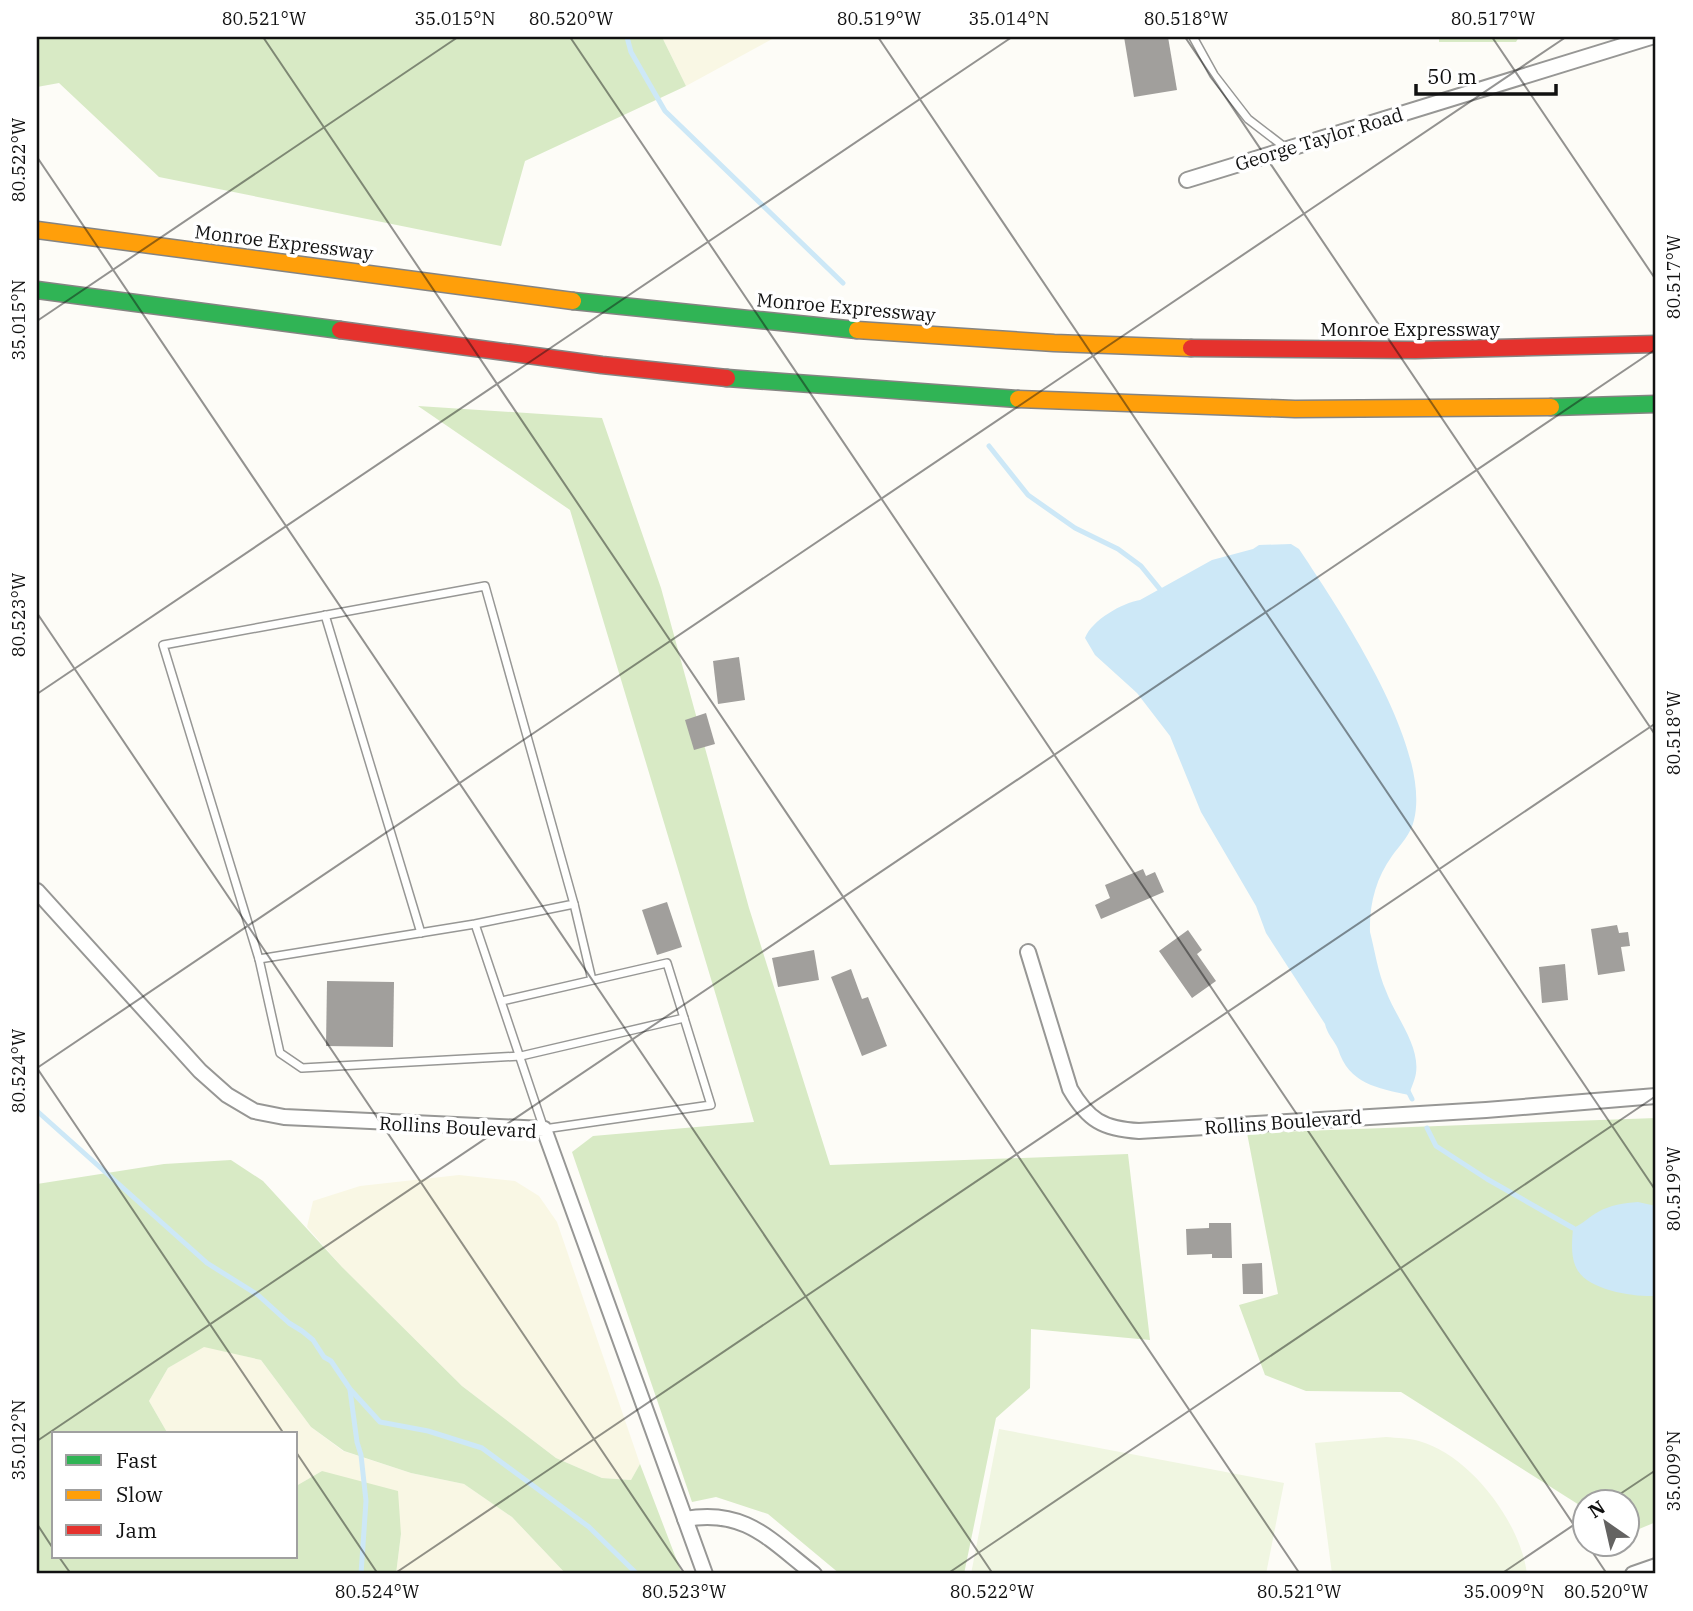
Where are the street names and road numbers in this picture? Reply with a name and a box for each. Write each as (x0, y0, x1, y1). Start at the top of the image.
street label: George Taylor Road (1232, 102, 1406, 176)
street label: Monroe Expressway (193, 219, 375, 265)
street label: Monroe Expressway (755, 287, 937, 327)
street label: Monroe Expressway (1320, 317, 1501, 341)
street label: Rollins Boulevard (1203, 1105, 1363, 1139)
street label: Rollins Boulevard (379, 1111, 537, 1143)

